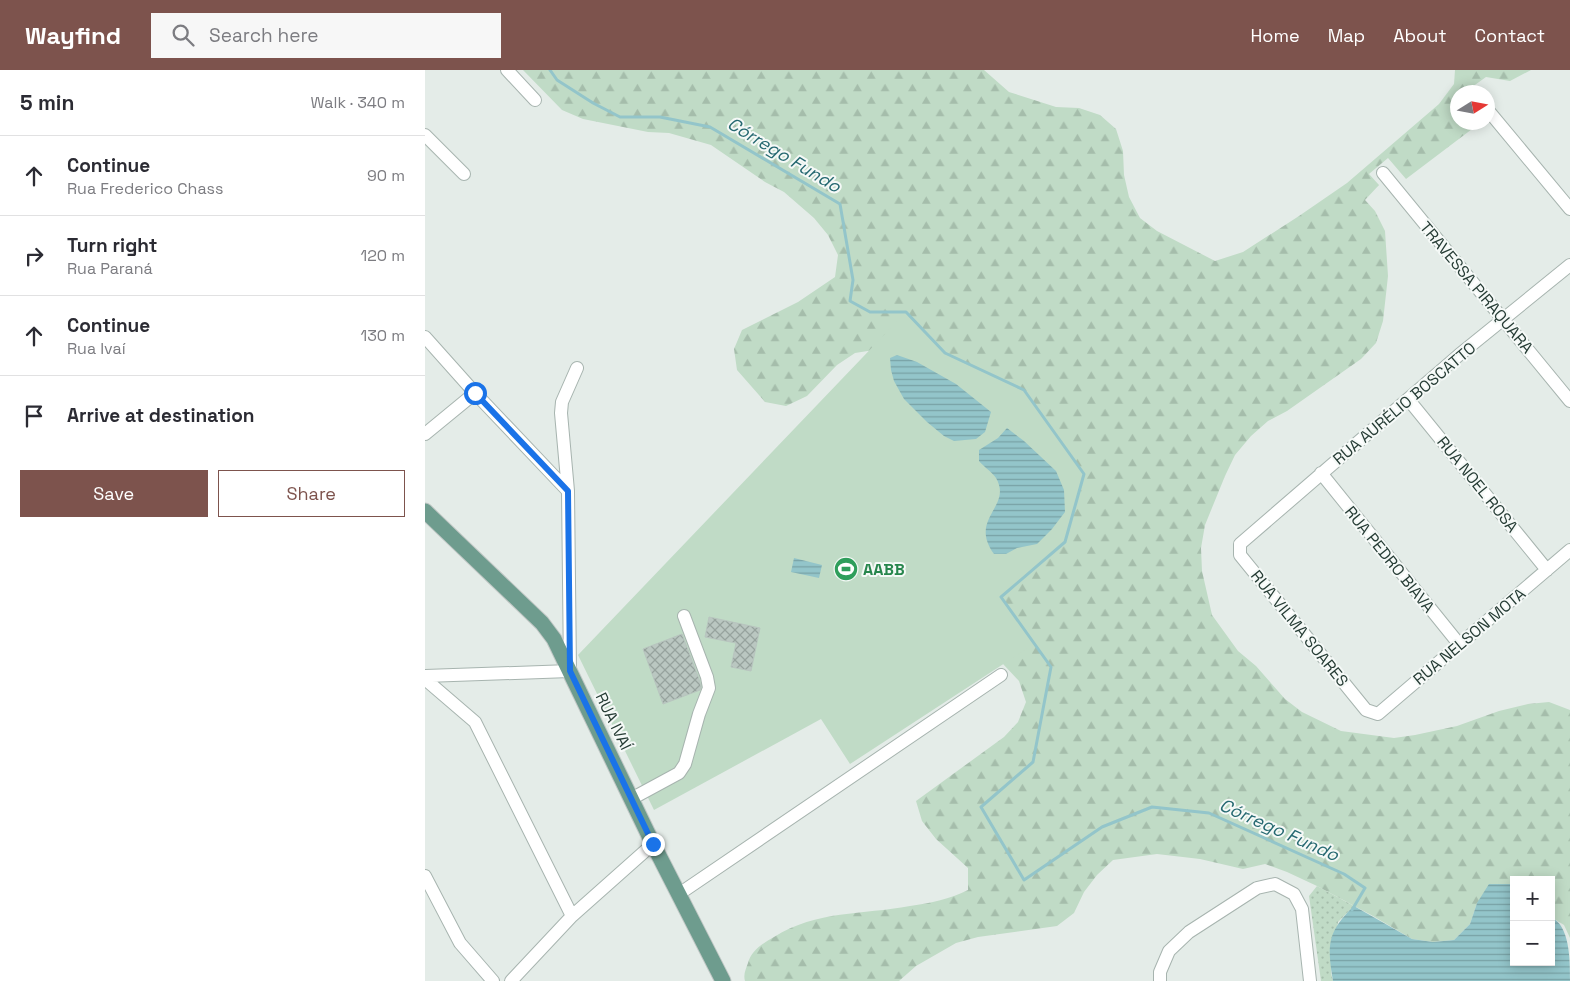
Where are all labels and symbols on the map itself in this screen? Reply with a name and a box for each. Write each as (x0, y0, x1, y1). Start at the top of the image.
north arrow (1450, 85, 1495, 130)
water label: Córrego Fundo (723, 112, 846, 198)
street label: TRAVESSA PIRAQUARA (1415, 217, 1538, 358)
street label: RUA AURÉLIO BOSCATTO (1328, 337, 1480, 469)
route start (464, 382, 487, 405)
street label: RUA NOEL ROSA (1432, 432, 1523, 537)
street label: RUA PEDRO BIAVA (1340, 502, 1439, 617)
sports icon: AABB (833, 556, 859, 582)
place label: AABB (863, 559, 905, 580)
street label: RUA VILMA SOARES (1246, 566, 1353, 691)
street label: RUA NELSON MOTA (1409, 583, 1530, 690)
street label: RUA IVAÍ (591, 689, 637, 754)
water label: Córrego Fundo (1216, 793, 1343, 867)
route end (642, 833, 665, 856)

